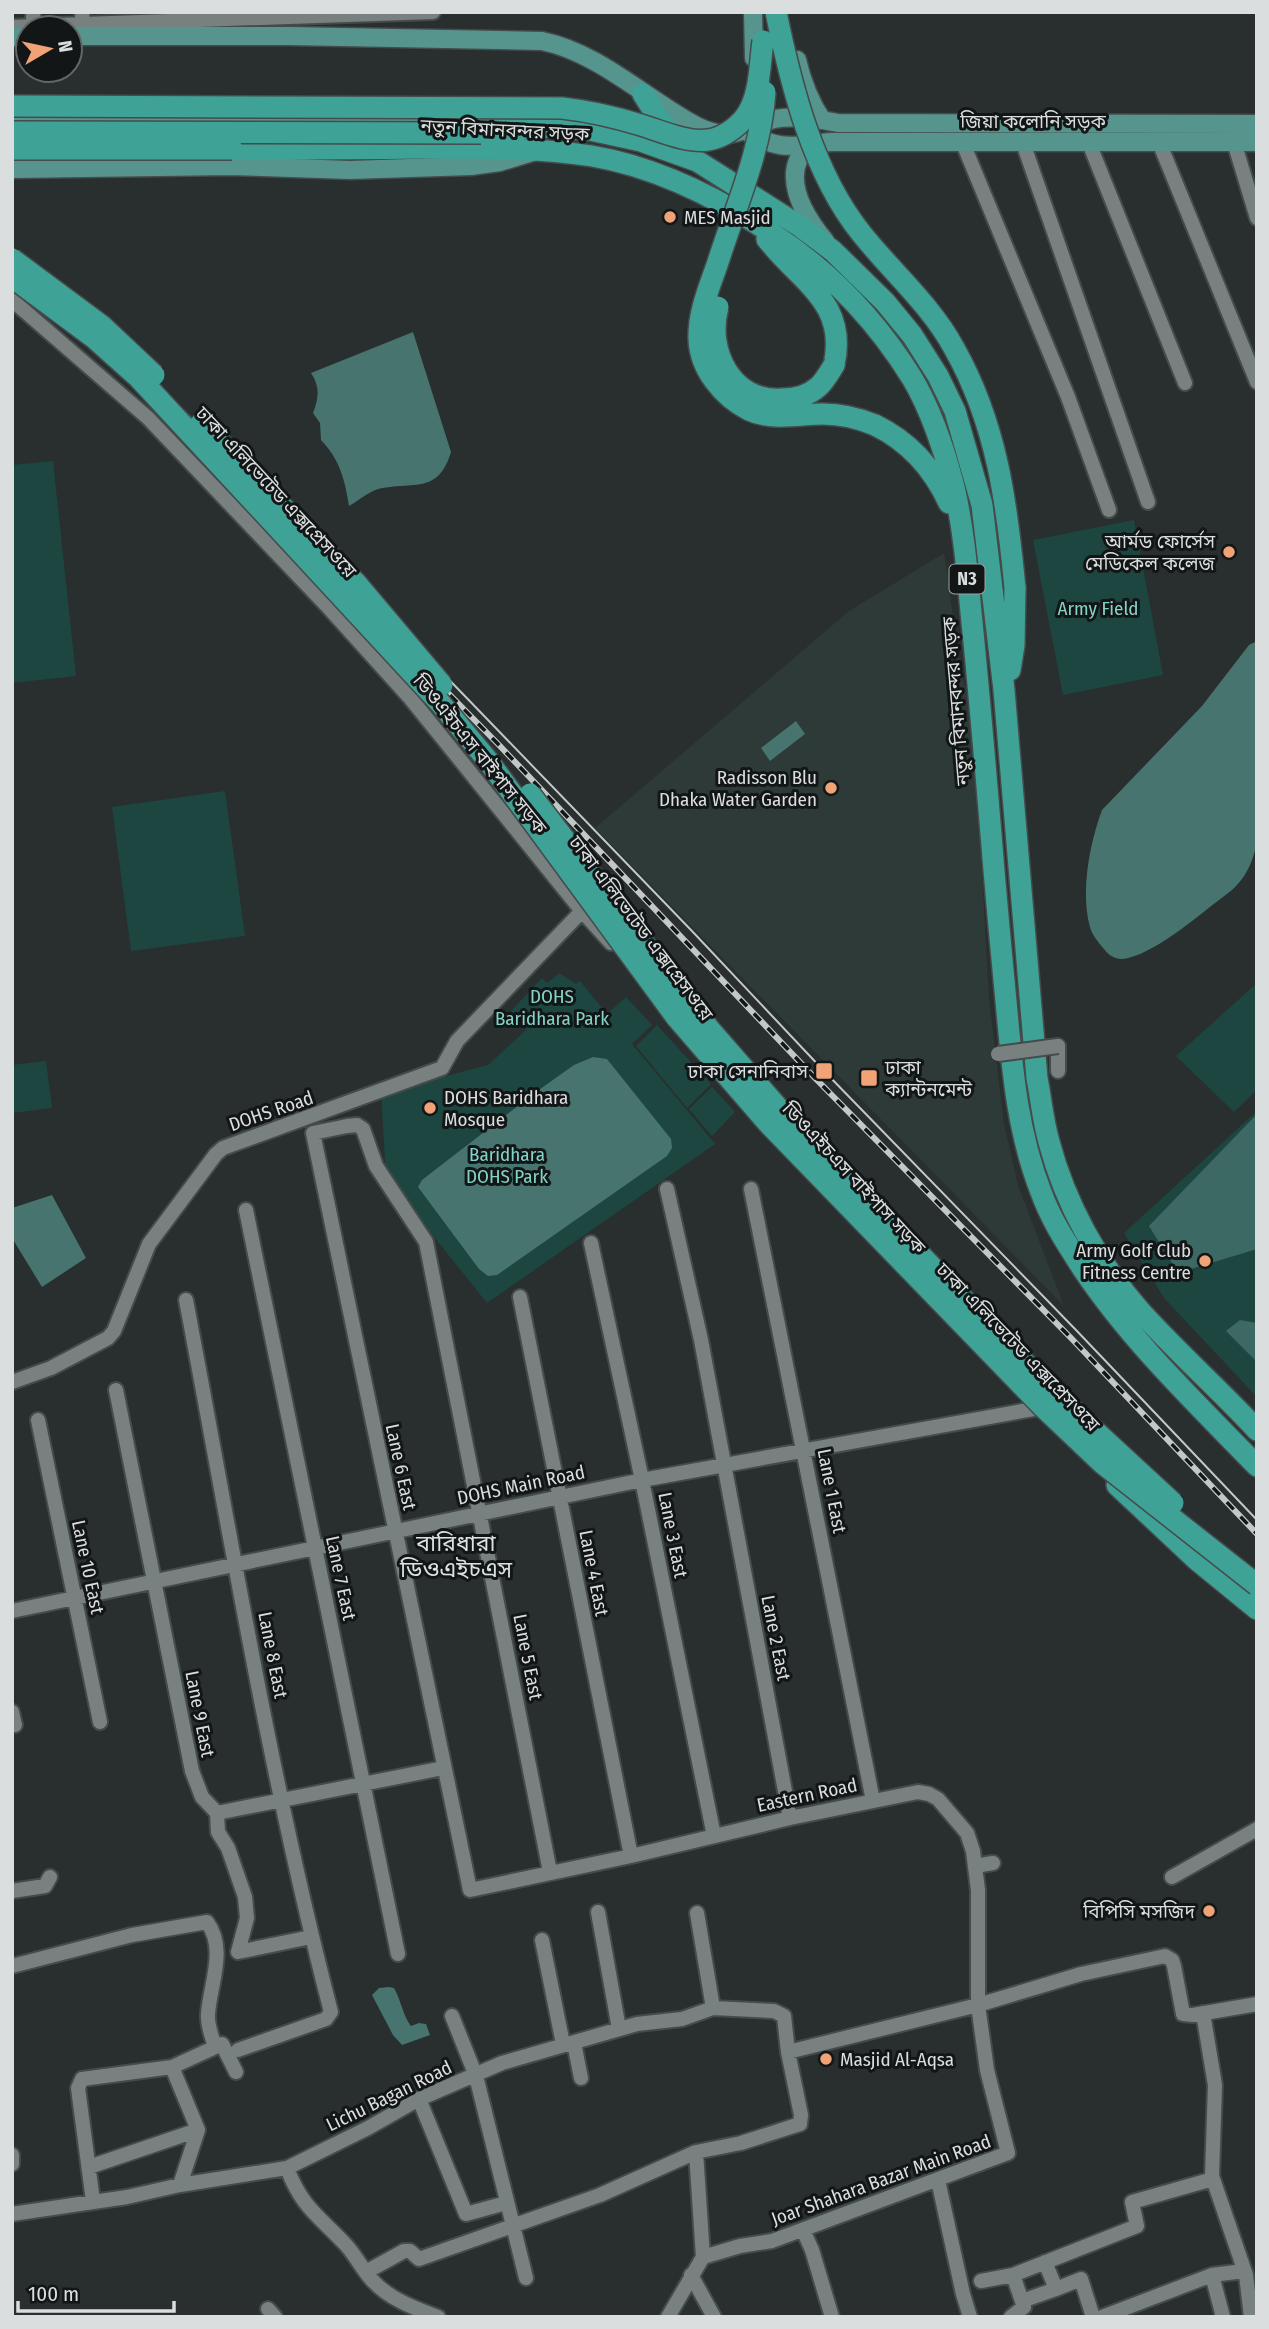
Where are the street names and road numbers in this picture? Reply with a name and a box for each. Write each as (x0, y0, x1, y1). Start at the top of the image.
street label: জিয়া কলোনি সড়ক (959, 110, 1106, 133)
street label: নতুন বিমানবন্দর সড়ক (419, 114, 591, 146)
street label: ঢাকা এলিভেটেড এক্সপ্রেসওয়ে (190, 401, 362, 583)
road number: N3 (950, 564, 984, 594)
street label: নতুন বিমানবন্দর সড়ক (937, 615, 975, 787)
street label: ডিওএইচএস বাইপাস সড়ক (408, 669, 552, 839)
street label: ঢাকা এলিভেটেড এক্সপ্রেসওয়ে (563, 830, 719, 1026)
street label: DOHS Road (226, 1086, 316, 1136)
street label: ডিওএইচএস বাইপাস সড়ক (777, 1097, 931, 1259)
street label: ঢাকা এলিভেটেড এক্সপ্রেসওয়ে (931, 1257, 1105, 1437)
street label: Lane 6 East (381, 1422, 422, 1513)
street label: Lane 1 East (813, 1447, 852, 1536)
street label: DOHS Main Road (455, 1460, 587, 1510)
street label: Lane 3 East (653, 1490, 693, 1581)
street label: Lane 10 East (67, 1518, 109, 1617)
street label: Lane 4 East (574, 1528, 614, 1619)
street label: Lane 7 East (321, 1534, 361, 1623)
street label: Lane 2 East (756, 1593, 796, 1683)
street label: Lane 8 East (253, 1610, 293, 1701)
street label: Lane 5 East (508, 1612, 548, 1703)
street label: Lane 9 East (180, 1669, 220, 1760)
street label: Eastern Road (755, 1773, 859, 1817)
street label: Lichu Bagan Road (322, 2056, 456, 2136)
street label: Joar Shahara Bazar Main Road (768, 2129, 994, 2231)

